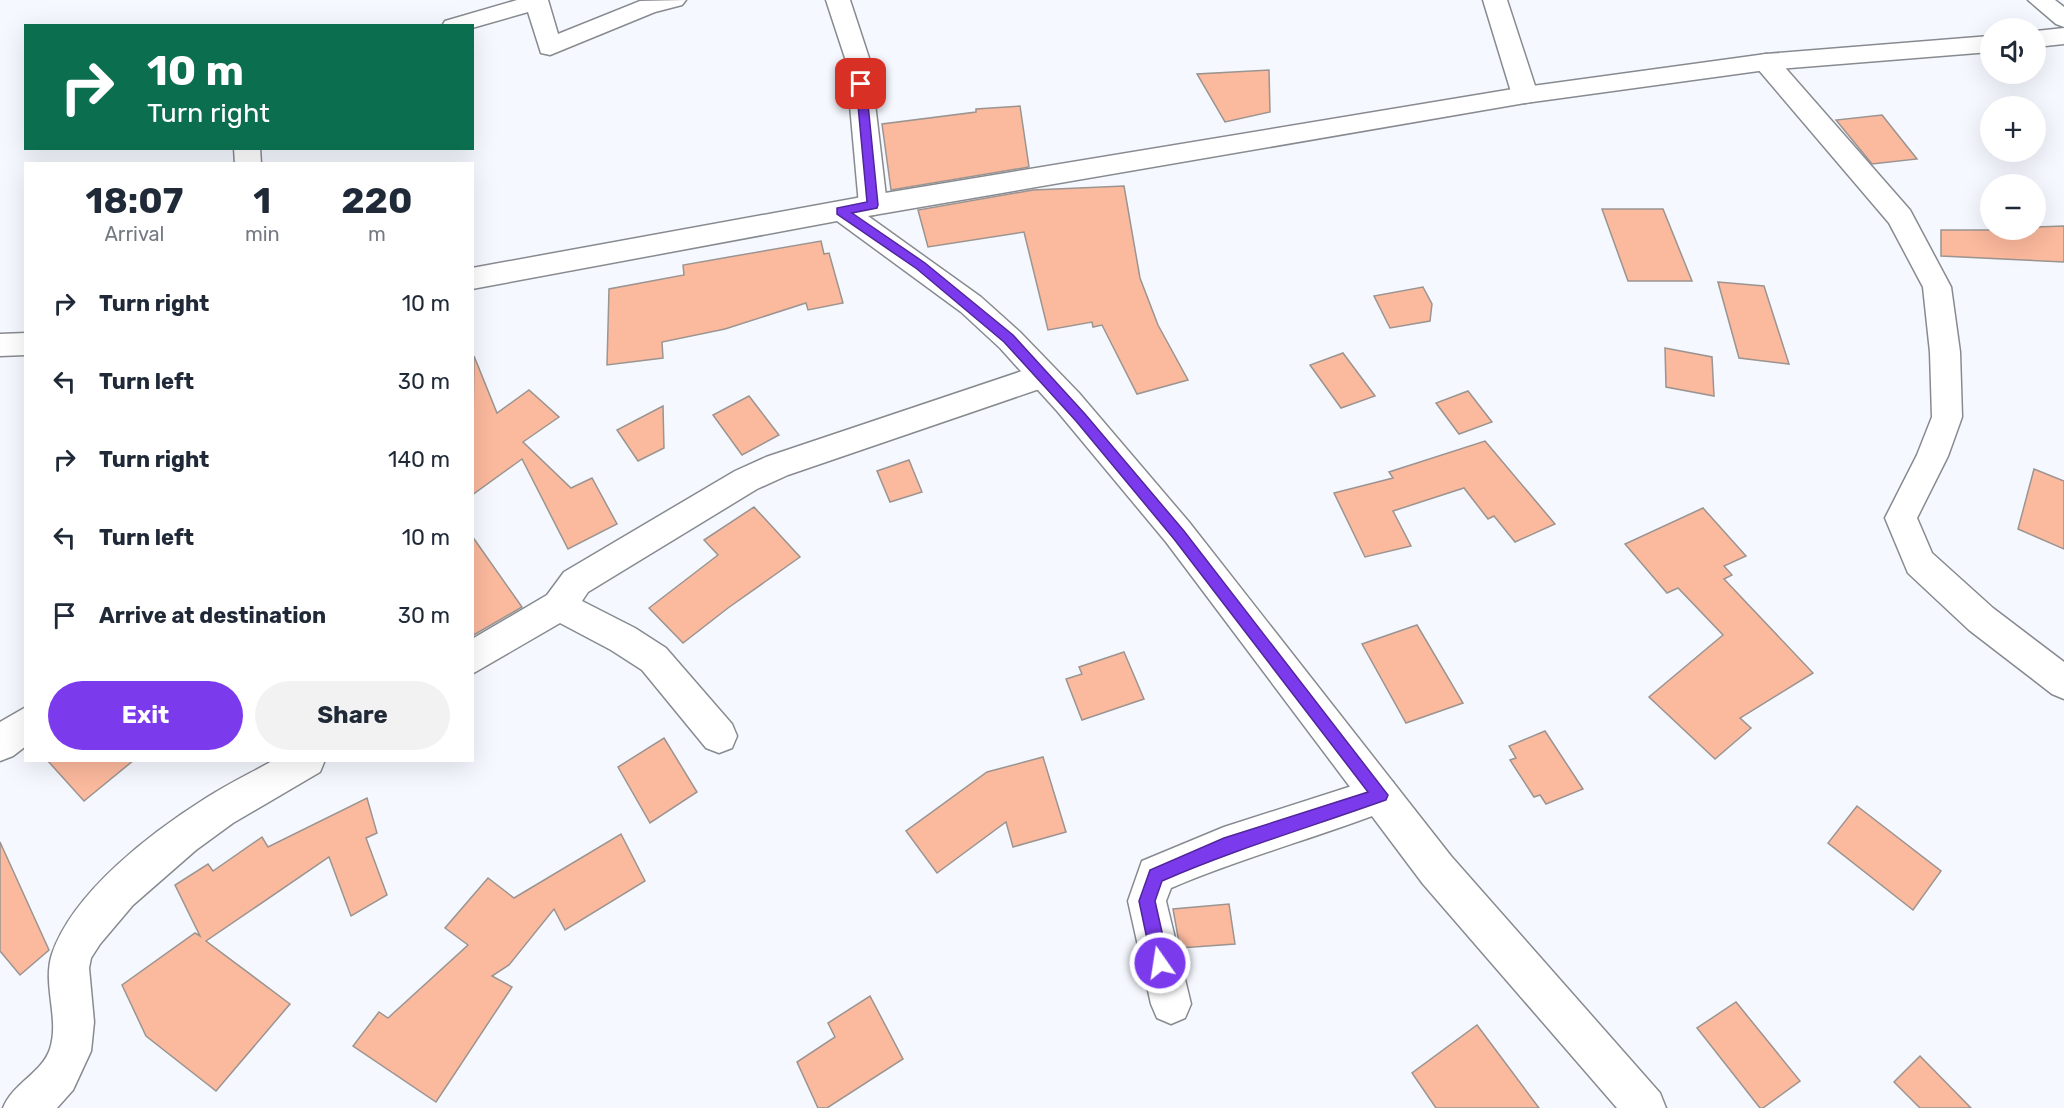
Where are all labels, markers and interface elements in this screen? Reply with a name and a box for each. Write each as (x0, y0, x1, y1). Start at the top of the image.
map controls (1980, 18, 2046, 240)
button: sound (1980, 18, 2046, 84)
text: 10 m (147, 46, 244, 96)
icon: right (48, 48, 126, 126)
pin (835, 58, 886, 109)
icon: arrive (844, 67, 877, 100)
button: + (1980, 96, 2046, 162)
text: Turn right (147, 97, 270, 129)
button: − (1980, 174, 2046, 240)
text: 18:07 (86, 179, 183, 222)
text: 1 (253, 179, 271, 222)
text: 220 (341, 179, 412, 222)
text: Arrival (104, 222, 164, 246)
text: min (245, 222, 280, 246)
text: m (368, 222, 386, 246)
icon: right (48, 287, 81, 320)
text: Turn right (99, 290, 209, 317)
text: 10 m (402, 290, 450, 317)
icon: left (48, 365, 81, 398)
text: Turn left (99, 368, 194, 395)
text: 30 m (398, 368, 450, 395)
icon: right (48, 443, 81, 476)
text: Turn right (99, 446, 209, 473)
text: 140 m (388, 446, 450, 473)
icon: left (48, 521, 81, 554)
text: Turn left (99, 524, 194, 551)
text: 10 m (402, 524, 450, 551)
icon: arrive (48, 599, 81, 632)
text: Arrive at destination (99, 602, 326, 629)
text: 30 m (398, 602, 450, 629)
button: Exit (48, 681, 243, 750)
button: Share (255, 681, 450, 750)
position arrow (1128, 931, 1192, 995)

